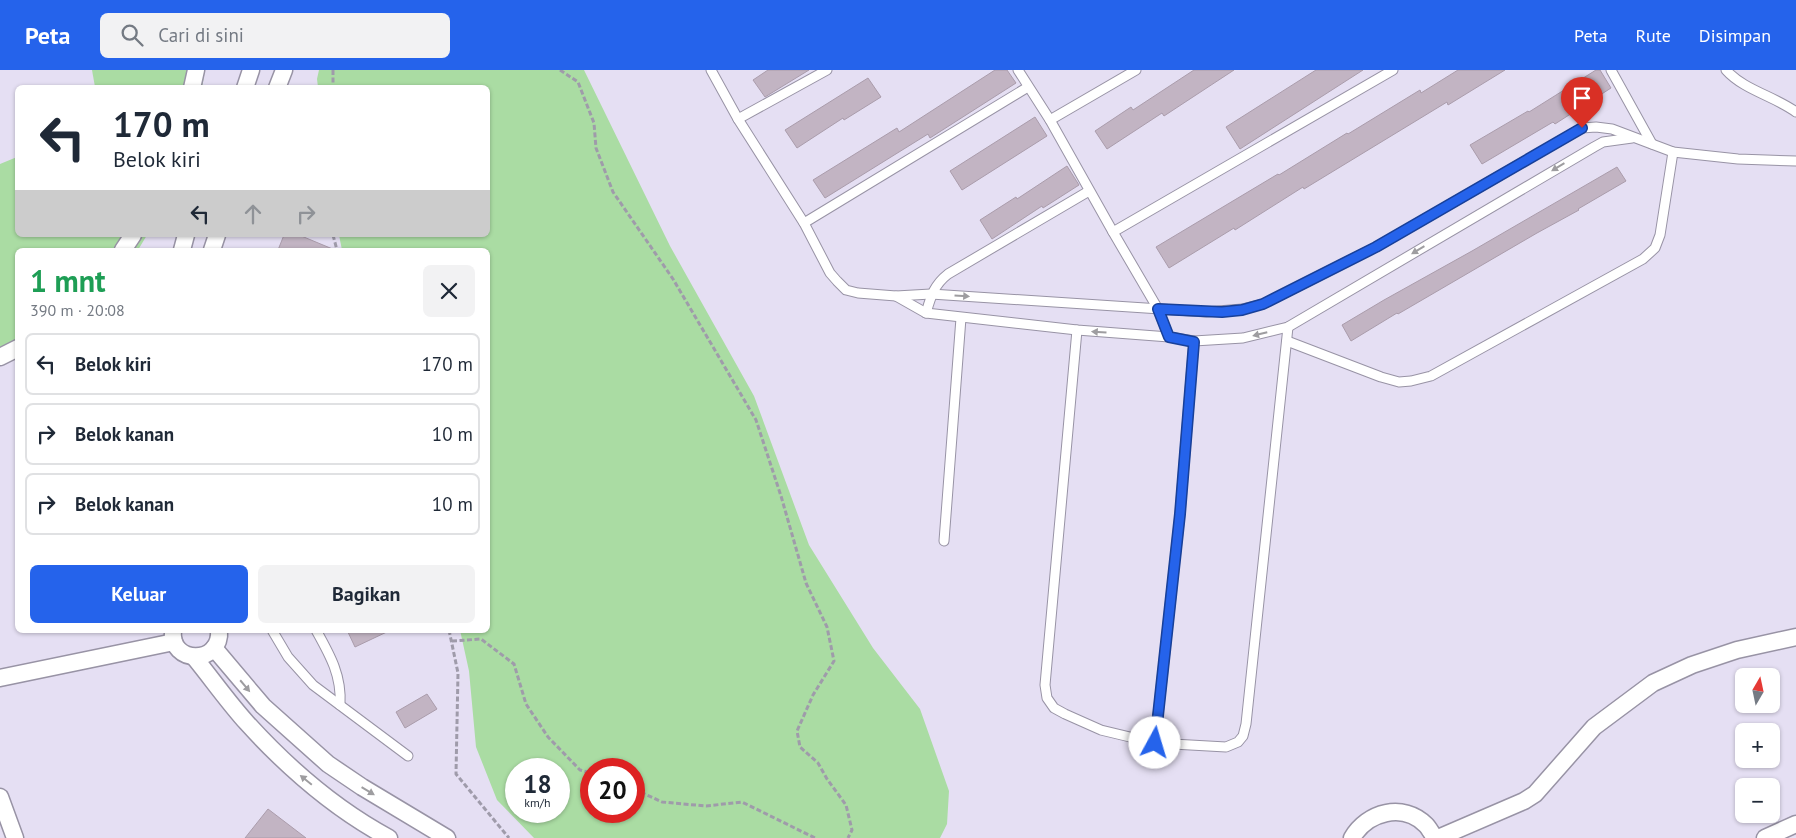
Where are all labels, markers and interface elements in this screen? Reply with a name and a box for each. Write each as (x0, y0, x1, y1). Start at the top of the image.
search box (100, 13, 450, 58)
text: Peta (25, 20, 70, 51)
icon: search (118, 21, 146, 49)
text: Cari di sini (158, 23, 244, 47)
text: Peta (1574, 24, 1608, 47)
text: Rute (1636, 24, 1671, 47)
text: Disimpan (1699, 24, 1771, 47)
pin (1561, 77, 1603, 128)
icon: arrive (1568, 84, 1596, 112)
text: 170 m (113, 101, 210, 147)
icon: left (30, 105, 95, 170)
text: Belok kiri (113, 145, 201, 173)
one-way arrow (1552, 163, 1565, 172)
icon: left (186, 200, 214, 228)
icon: ahead (239, 200, 267, 228)
icon: right (292, 200, 320, 228)
one-way arrow (1412, 246, 1425, 255)
text: 1 mnt (30, 261, 106, 300)
button: close (423, 265, 475, 317)
one-way arrow (955, 292, 971, 300)
text: 390 m · 20:08 (30, 300, 125, 320)
one-way arrow (1091, 327, 1107, 335)
one-way arrow (1253, 330, 1268, 338)
icon: left (32, 350, 60, 378)
text: Belok kiri (75, 352, 151, 376)
text: 170 m (421, 352, 473, 376)
icon: right (32, 420, 60, 448)
text: Belok kanan (75, 422, 174, 446)
text: 10 m (432, 422, 473, 446)
icon: right (32, 490, 60, 518)
text: Belok kanan (75, 492, 174, 516)
text: 10 m (432, 492, 473, 516)
button: Keluar (30, 565, 248, 623)
button: Bagikan (258, 565, 475, 623)
north arrow (1735, 668, 1780, 712)
map controls (1735, 668, 1780, 823)
one-way arrow (240, 679, 251, 692)
position arrow (1128, 716, 1180, 768)
button: + (1735, 723, 1780, 768)
speed limit sign: 20 (580, 758, 645, 823)
text: 18 (523, 768, 552, 800)
one-way arrow (300, 774, 313, 785)
button: − (1735, 778, 1780, 823)
one-way arrow (362, 787, 375, 796)
text: km/h (524, 795, 551, 810)

